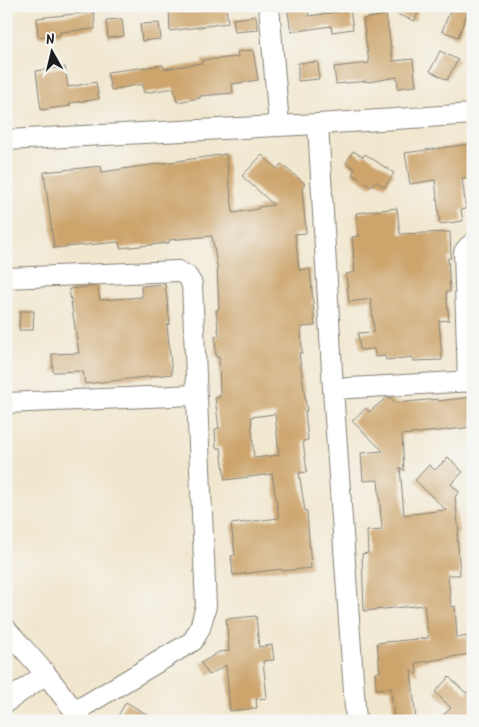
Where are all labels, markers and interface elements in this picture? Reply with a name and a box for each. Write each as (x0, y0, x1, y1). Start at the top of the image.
north arrow (28, 28, 78, 78)
text: N (44, 29, 56, 52)

